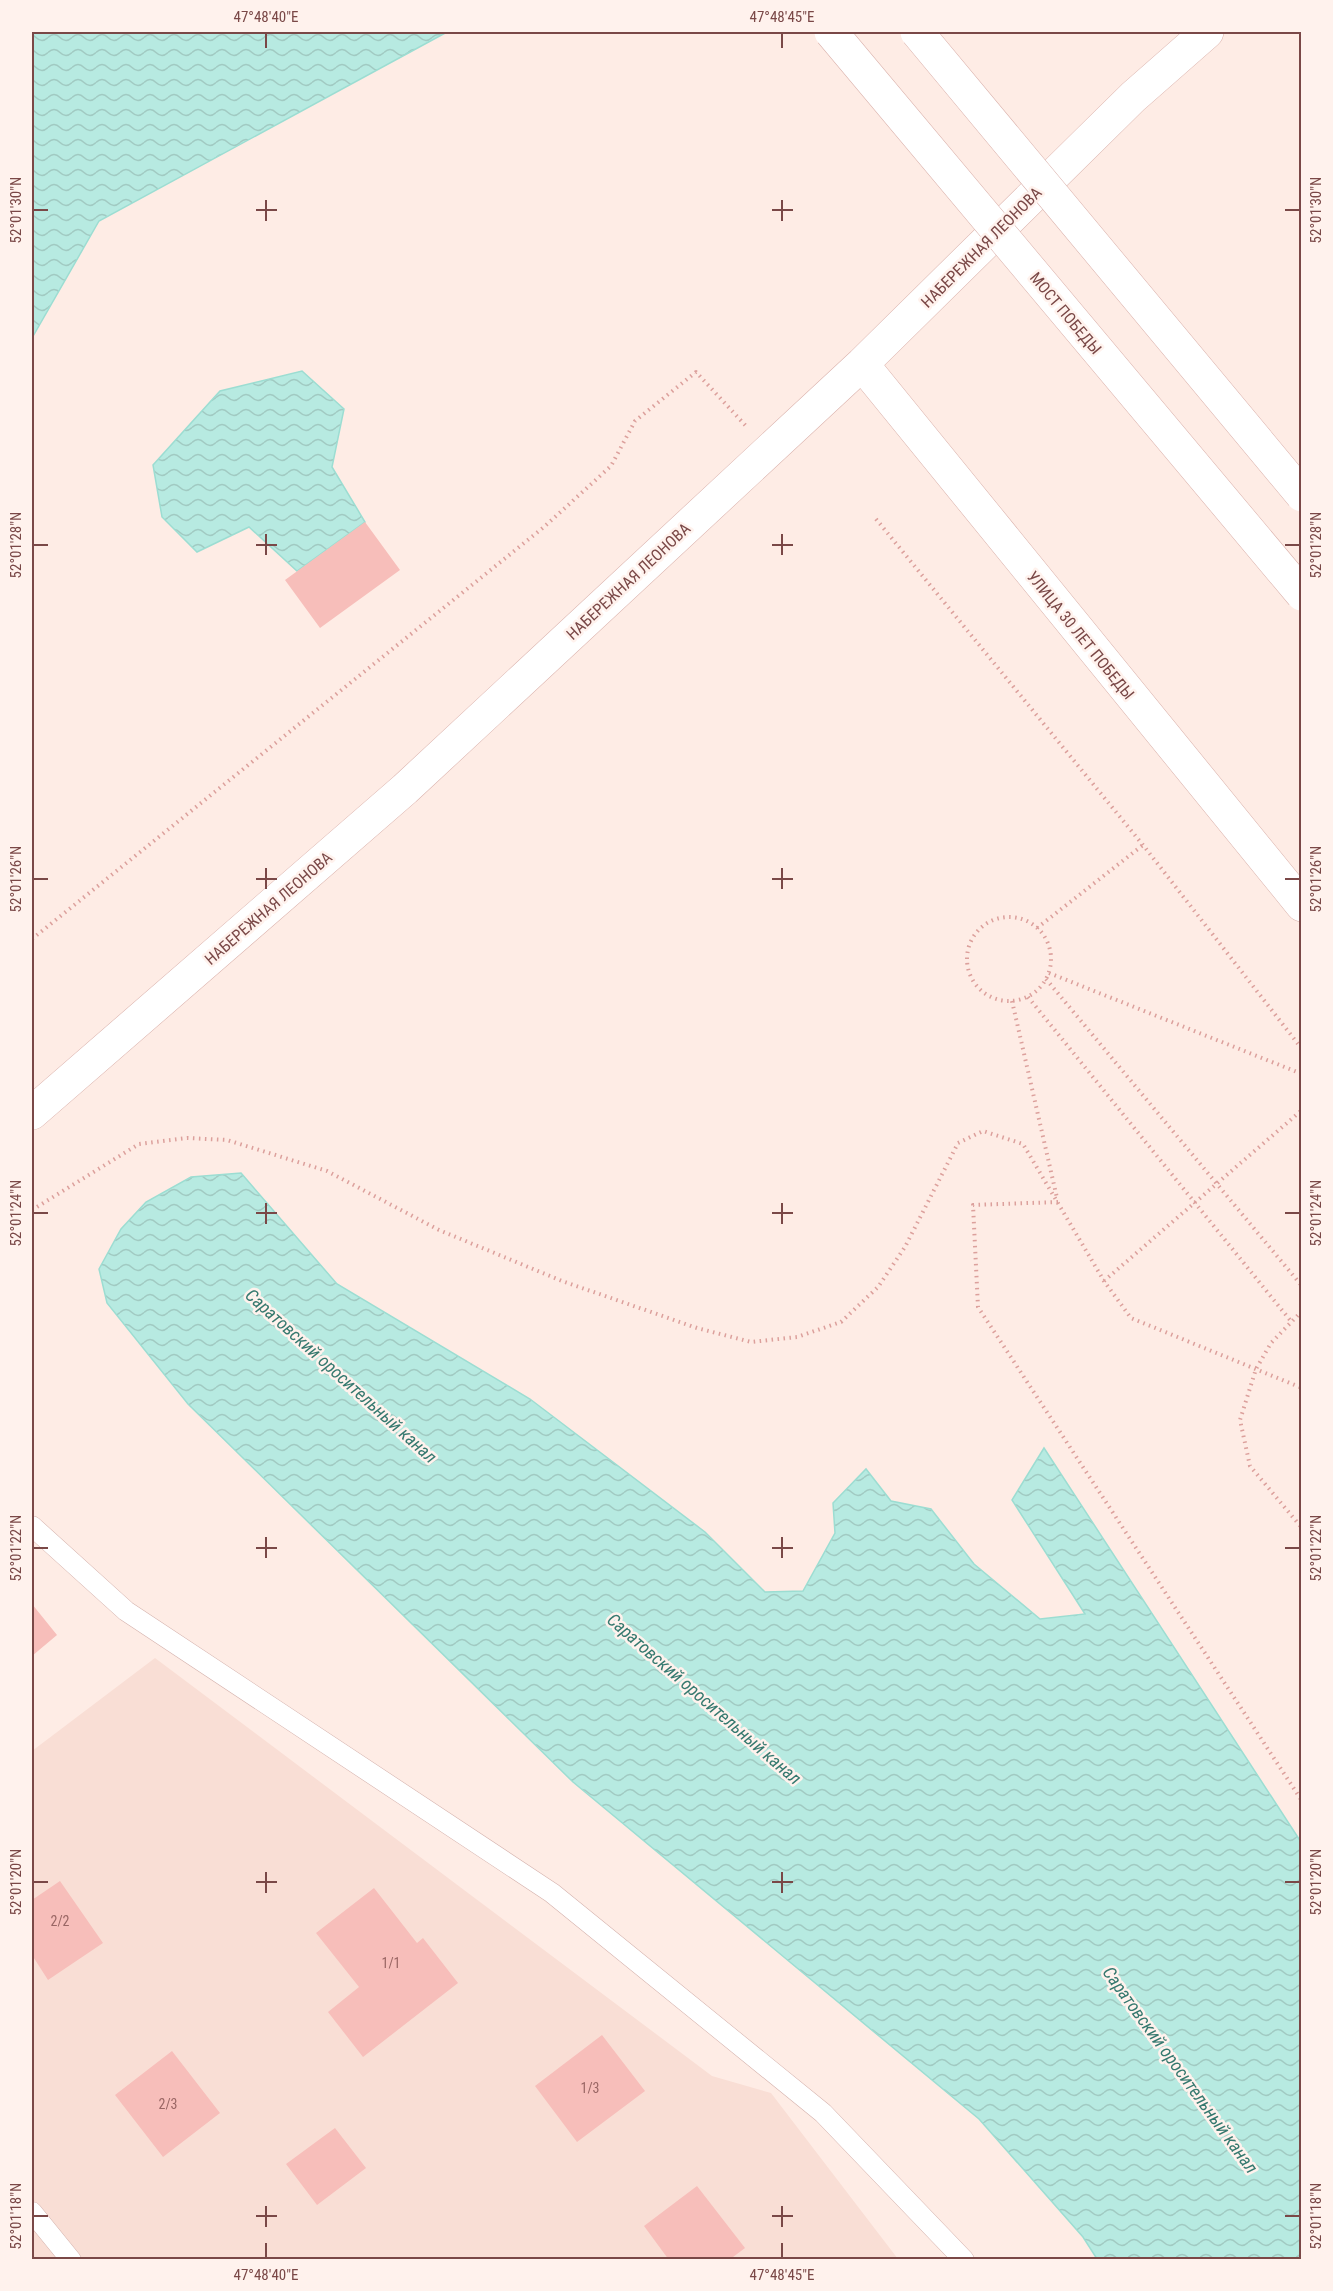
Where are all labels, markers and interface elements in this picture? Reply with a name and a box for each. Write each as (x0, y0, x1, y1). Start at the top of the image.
text: 47°48'40"E (234, 8, 298, 26)
text: 47°48'45"E (750, 8, 814, 26)
text: 52°01'30"N (7, 177, 25, 243)
text: 52°01'30"N (1307, 177, 1325, 243)
street label: НАБЕРЕЖНАЯ ЛЕОНОВА (917, 183, 1045, 311)
street label: МОСТ ПОБЕДЫ (1026, 268, 1105, 358)
text: 52°01'28"N (7, 512, 25, 578)
text: 52°01'28"N (1307, 512, 1325, 578)
street label: НАБЕРЕЖНАЯ ЛЕОНОВА (562, 519, 694, 644)
street label: УЛИЦА 30 ЛЕТ ПОБЕДЫ (1023, 567, 1138, 703)
text: 52°01'26"N (7, 846, 25, 912)
text: 52°01'26"N (1307, 846, 1325, 912)
street label: НАБЕРЕЖНАЯ ЛЕОНОВА (201, 848, 336, 969)
text: 52°01'24"N (7, 1180, 25, 1246)
text: 52°01'24"N (1307, 1180, 1325, 1246)
water label: Саратовский оросительный канал (241, 1284, 441, 1467)
text: 52°01'22"N (7, 1515, 25, 1581)
text: 52°01'22"N (1307, 1515, 1325, 1581)
water label: Саратовский оросительный канал (603, 1609, 806, 1789)
text: 52°01'20"N (7, 1849, 25, 1915)
text: 52°01'20"N (1307, 1849, 1325, 1915)
house number: 2/2 (50, 1913, 70, 1929)
house number: 1/1 (381, 1955, 401, 1971)
water label: Саратовский оросительный канал (1098, 1962, 1262, 2177)
house number: 1/3 (580, 2080, 600, 2096)
house number: 2/3 (158, 2096, 178, 2112)
text: 52°01'18"N (7, 2183, 25, 2249)
text: 52°01'18"N (1307, 2183, 1325, 2249)
text: 47°48'40"E (234, 2266, 298, 2284)
text: 47°48'45"E (750, 2266, 814, 2284)

